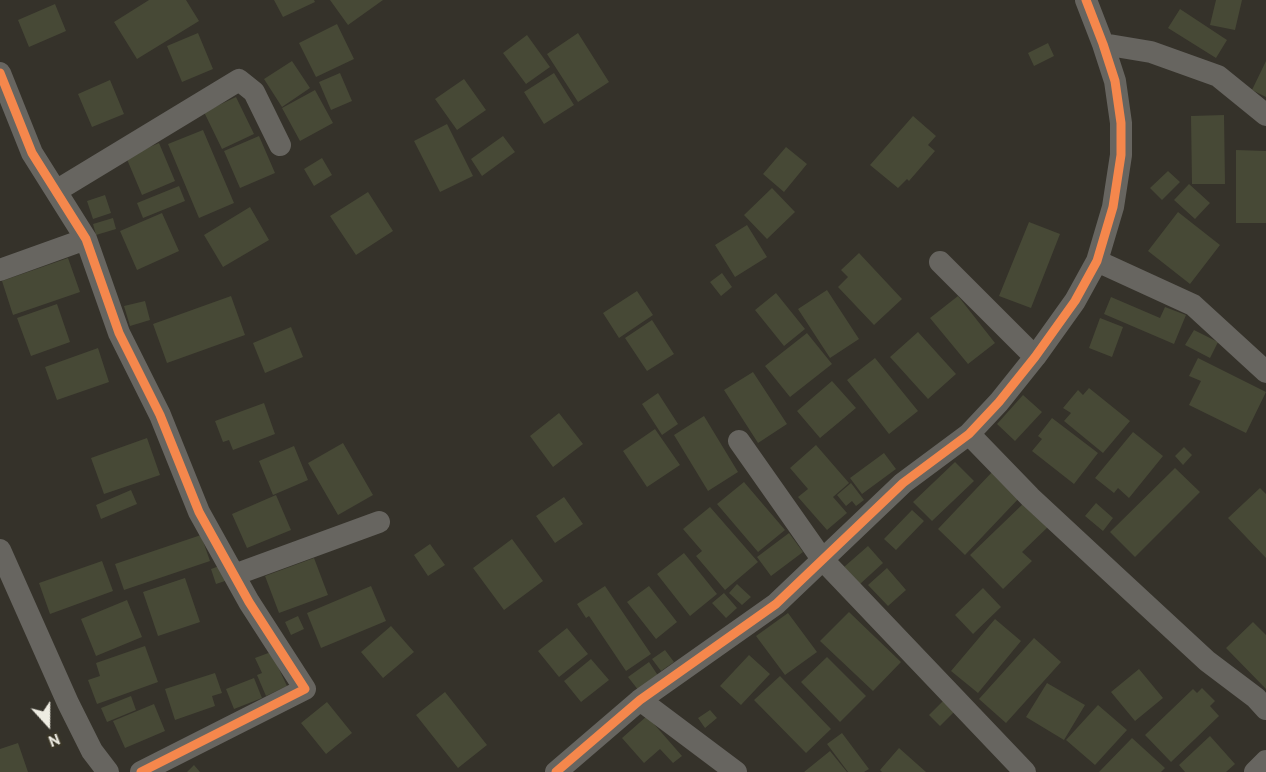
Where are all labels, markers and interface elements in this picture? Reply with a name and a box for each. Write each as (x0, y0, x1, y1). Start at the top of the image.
north arrow (18, 694, 78, 754)
text: N (46, 730, 63, 752)

